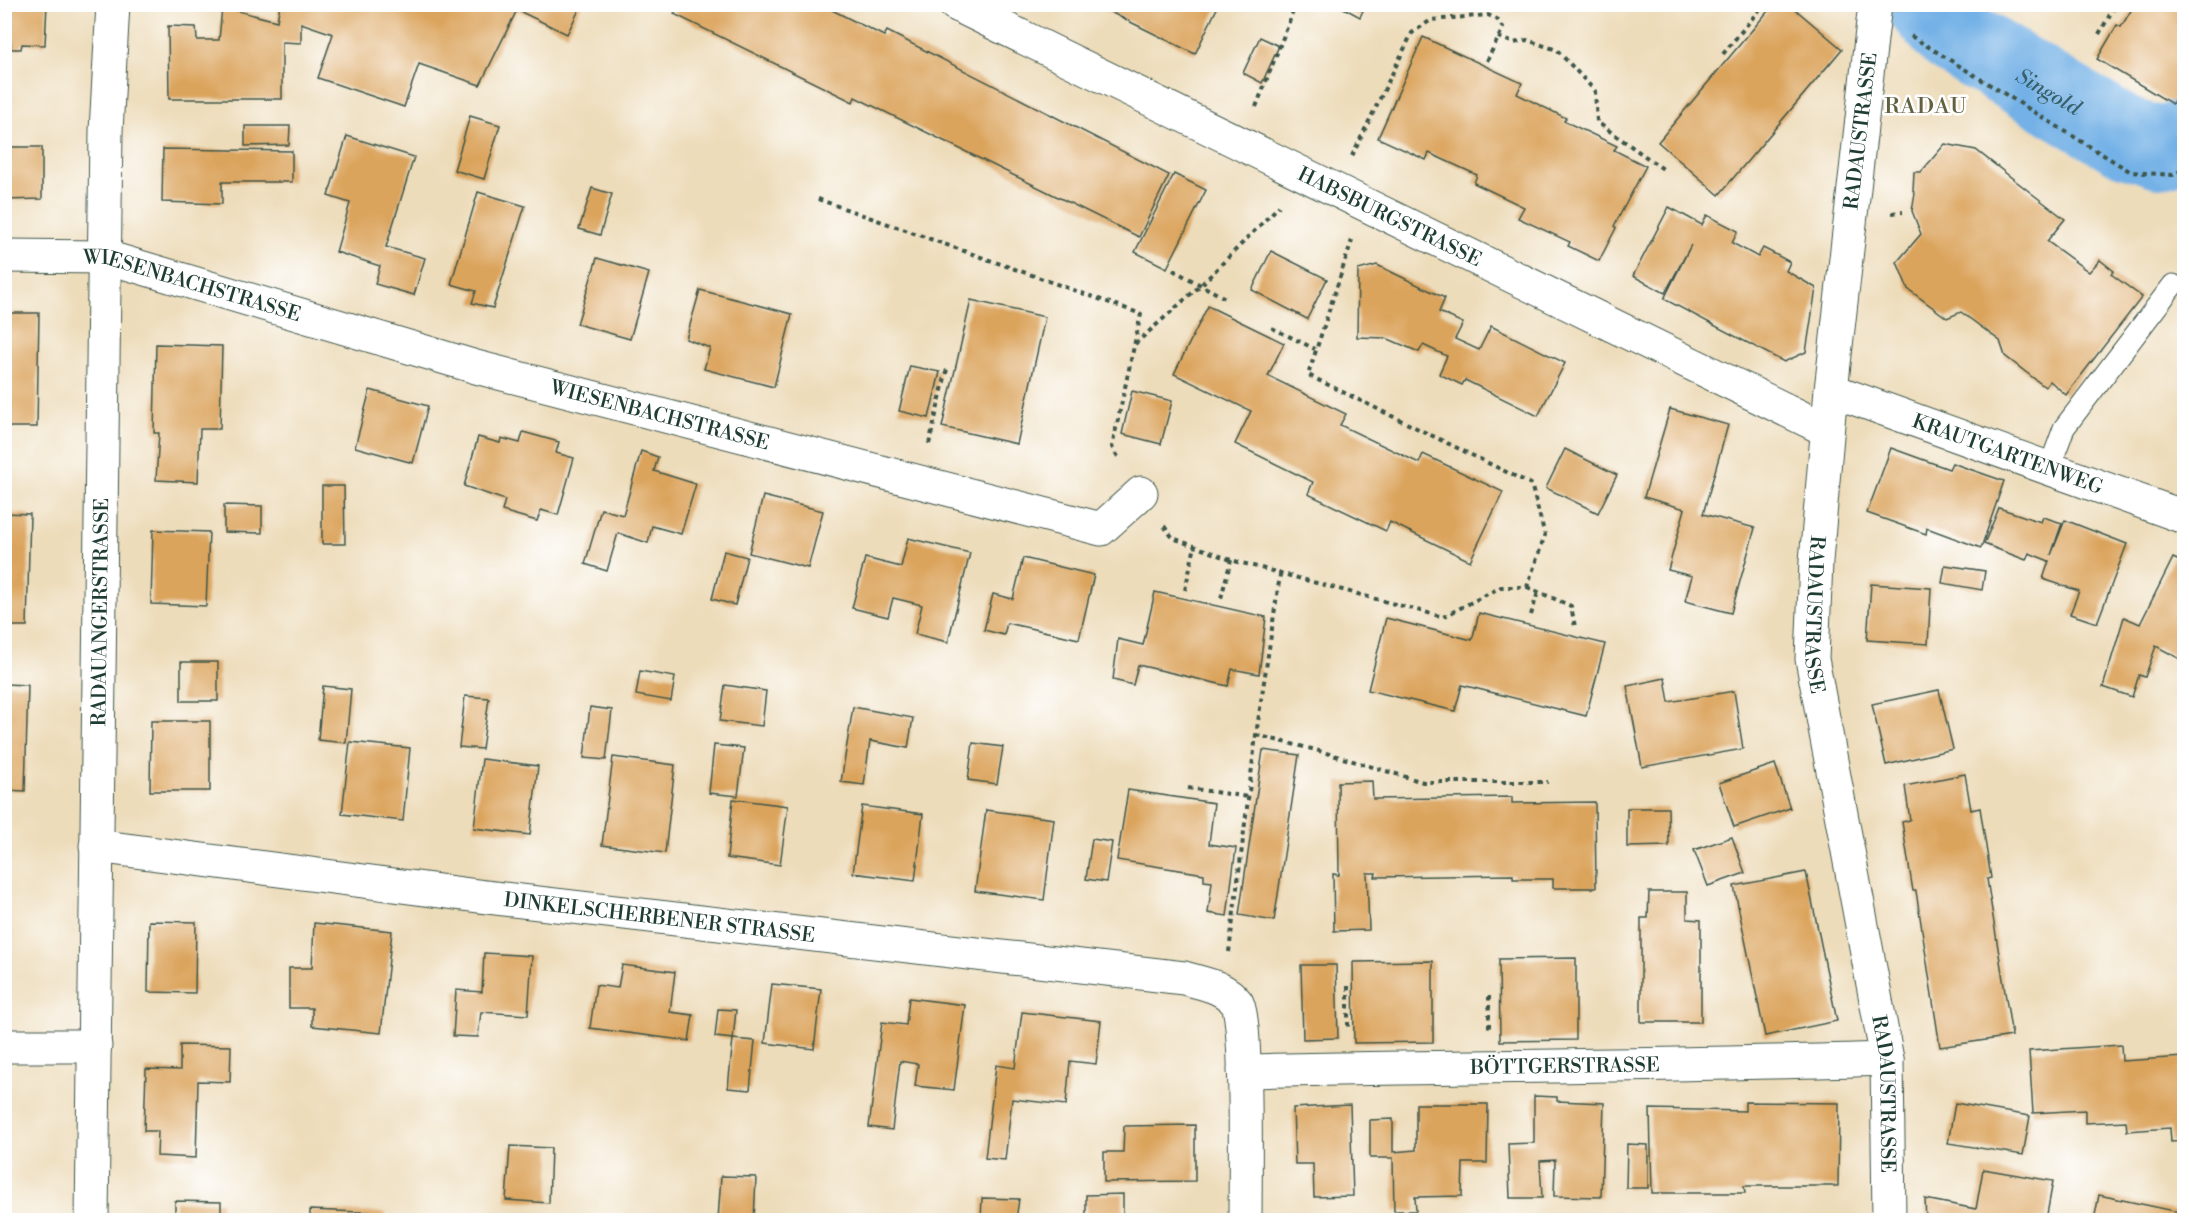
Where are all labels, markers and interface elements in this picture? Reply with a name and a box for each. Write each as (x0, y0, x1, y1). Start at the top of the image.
street label: RADAUSTRASSE (1839, 51, 1884, 211)
water label: Singold (2011, 63, 2086, 122)
district label: RADAU (1884, 93, 1968, 120)
street label: HABSBURGSTRASSE (1293, 162, 1485, 273)
street label: WIESENBACHSTRASSE (82, 246, 304, 328)
street label: WIESENBACHSTRASSE (546, 375, 772, 457)
street label: KRAUTGARTENWEG (1909, 409, 2106, 501)
street label: RADAUANGERSTRASSE (87, 498, 115, 727)
street label: RADAUSTRASSE (1798, 534, 1829, 696)
street label: DINKELSCHERBENER STRASSE (502, 888, 816, 949)
street label: RADAUSTRASSE (1865, 1013, 1899, 1173)
street label: BÖTTGERSTRASSE (1469, 1053, 1660, 1081)

